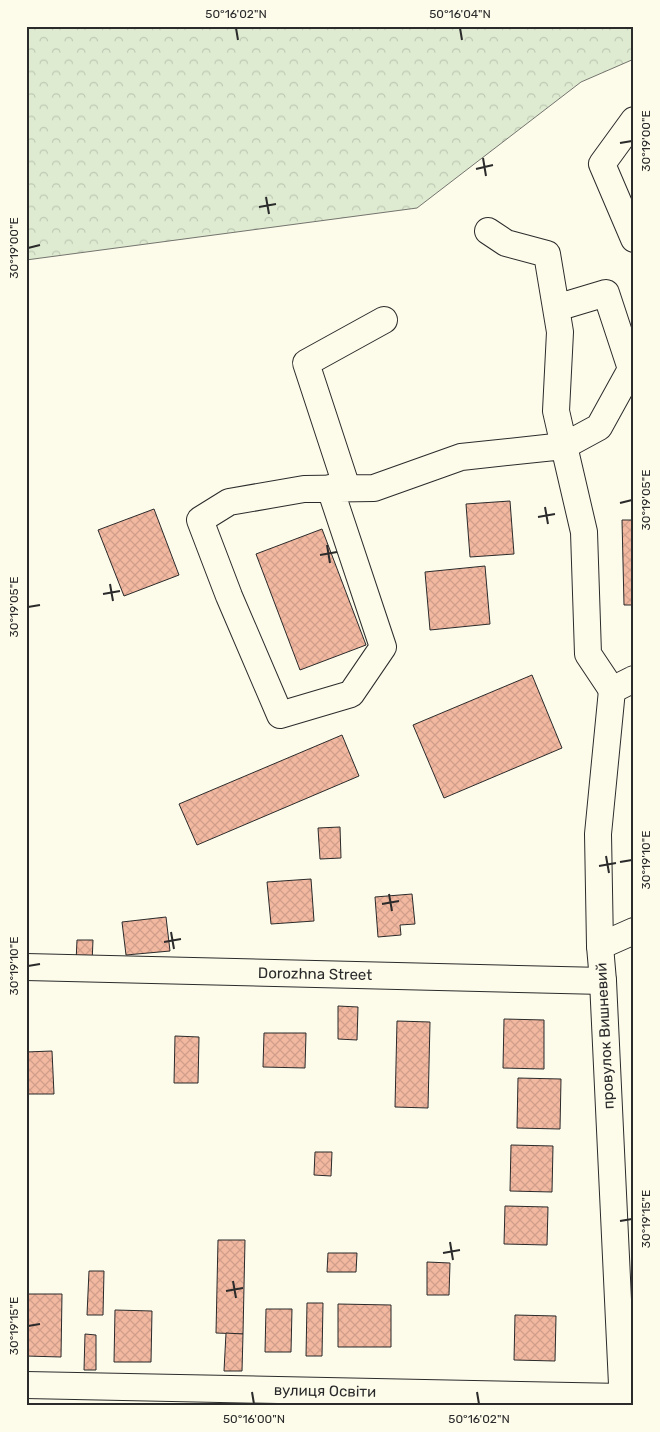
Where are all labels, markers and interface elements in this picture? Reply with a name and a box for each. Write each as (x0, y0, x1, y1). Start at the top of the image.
text: 50°16'02"N (205, 7, 267, 21)
text: 50°16'04"N (429, 7, 491, 21)
text: 30°19'00"E (639, 110, 653, 172)
text: 30°19'00"E (7, 217, 21, 279)
text: 30°19'05"E (639, 470, 653, 530)
text: 30°19'05"E (7, 577, 21, 637)
text: 30°19'10"E (639, 831, 653, 889)
text: 30°19'10"E (7, 937, 21, 995)
street label: провулок Вишневий (592, 962, 618, 1110)
street label: Dorozhna Street (258, 964, 372, 984)
text: 30°19'15"E (639, 1190, 653, 1248)
text: 30°19'15"E (7, 1297, 21, 1355)
street label: вулиця Освіти (274, 1381, 376, 1401)
text: 50°16'00"N (223, 1412, 285, 1426)
text: 50°16'02"N (448, 1412, 510, 1426)

